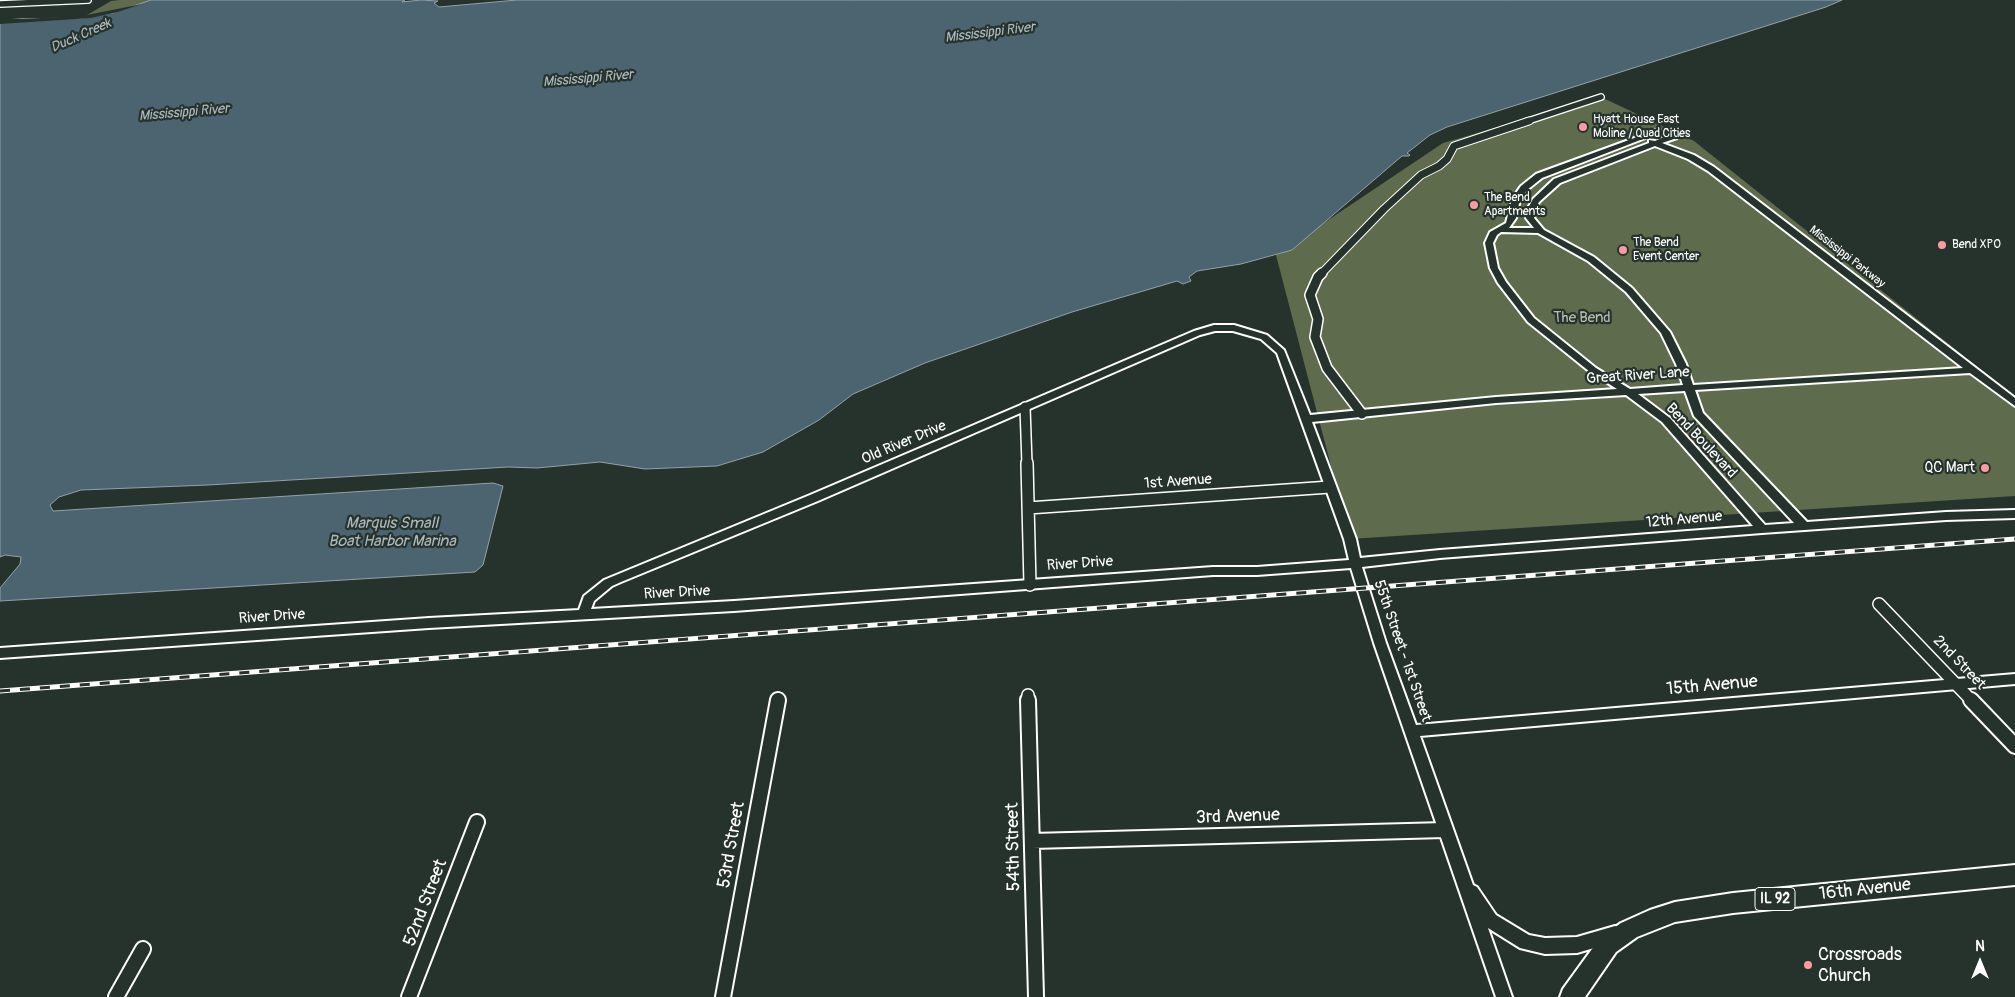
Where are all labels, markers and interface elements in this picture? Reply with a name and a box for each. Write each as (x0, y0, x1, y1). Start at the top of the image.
water label: Duck Creek (48, 15, 114, 57)
water label: Mississippi River (944, 19, 1036, 47)
water label: Mississippi River (542, 67, 634, 91)
water label: Mississippi River (138, 101, 230, 125)
place label: Hyatt House East Moline / Quad Cities (1593, 113, 1690, 141)
marker: Hyatt House East Moline / Quad Cities (1577, 121, 1589, 133)
place label: The Bend Apartments (1484, 191, 1545, 219)
marker: The Bend Apartments (1468, 199, 1480, 211)
street label: Mississippi Parkway (1806, 223, 1888, 291)
place label: The Bend Event Center (1633, 236, 1699, 264)
place label: Bend XPO (1952, 238, 2001, 252)
marker: Bend XPO (1936, 239, 1948, 251)
marker: The Bend Event Center (1617, 244, 1629, 256)
park label: The Bend (1553, 309, 1611, 327)
street label: Great River Lane (1586, 363, 1690, 389)
street label: Bend Boulevard (1662, 400, 1740, 482)
street label: Old River Drive (859, 417, 949, 469)
place label: QC Mart (1924, 459, 1975, 477)
marker: QC Mart (1979, 462, 1991, 474)
street label: 1st Avenue (1143, 471, 1213, 493)
street label: 12th Avenue (1645, 508, 1723, 532)
water label: Marquis Small Boat Harbor Marina (328, 514, 456, 552)
street label: River Drive (1046, 553, 1114, 575)
street label: 55th Street - 1st Street (1369, 578, 1435, 724)
street label: River Drive (643, 582, 711, 604)
street label: River Drive (238, 606, 306, 628)
street label: 2nd Street (1929, 632, 1989, 694)
street label: 15th Avenue (1665, 671, 1759, 701)
street label: 53rd Street (714, 800, 750, 890)
street label: 54th Street (1002, 803, 1026, 891)
street label: 3rd Avenue (1196, 805, 1280, 829)
street label: 52nd Street (400, 856, 452, 950)
street label: 16th Avenue (1818, 874, 1912, 906)
road number: IL 92 (1755, 888, 1795, 911)
north arrow (1955, 937, 2005, 987)
text: N (1975, 938, 1985, 955)
place label: Crossroads Church (1818, 944, 1902, 986)
marker: Crossroads Church (1802, 959, 1814, 971)

